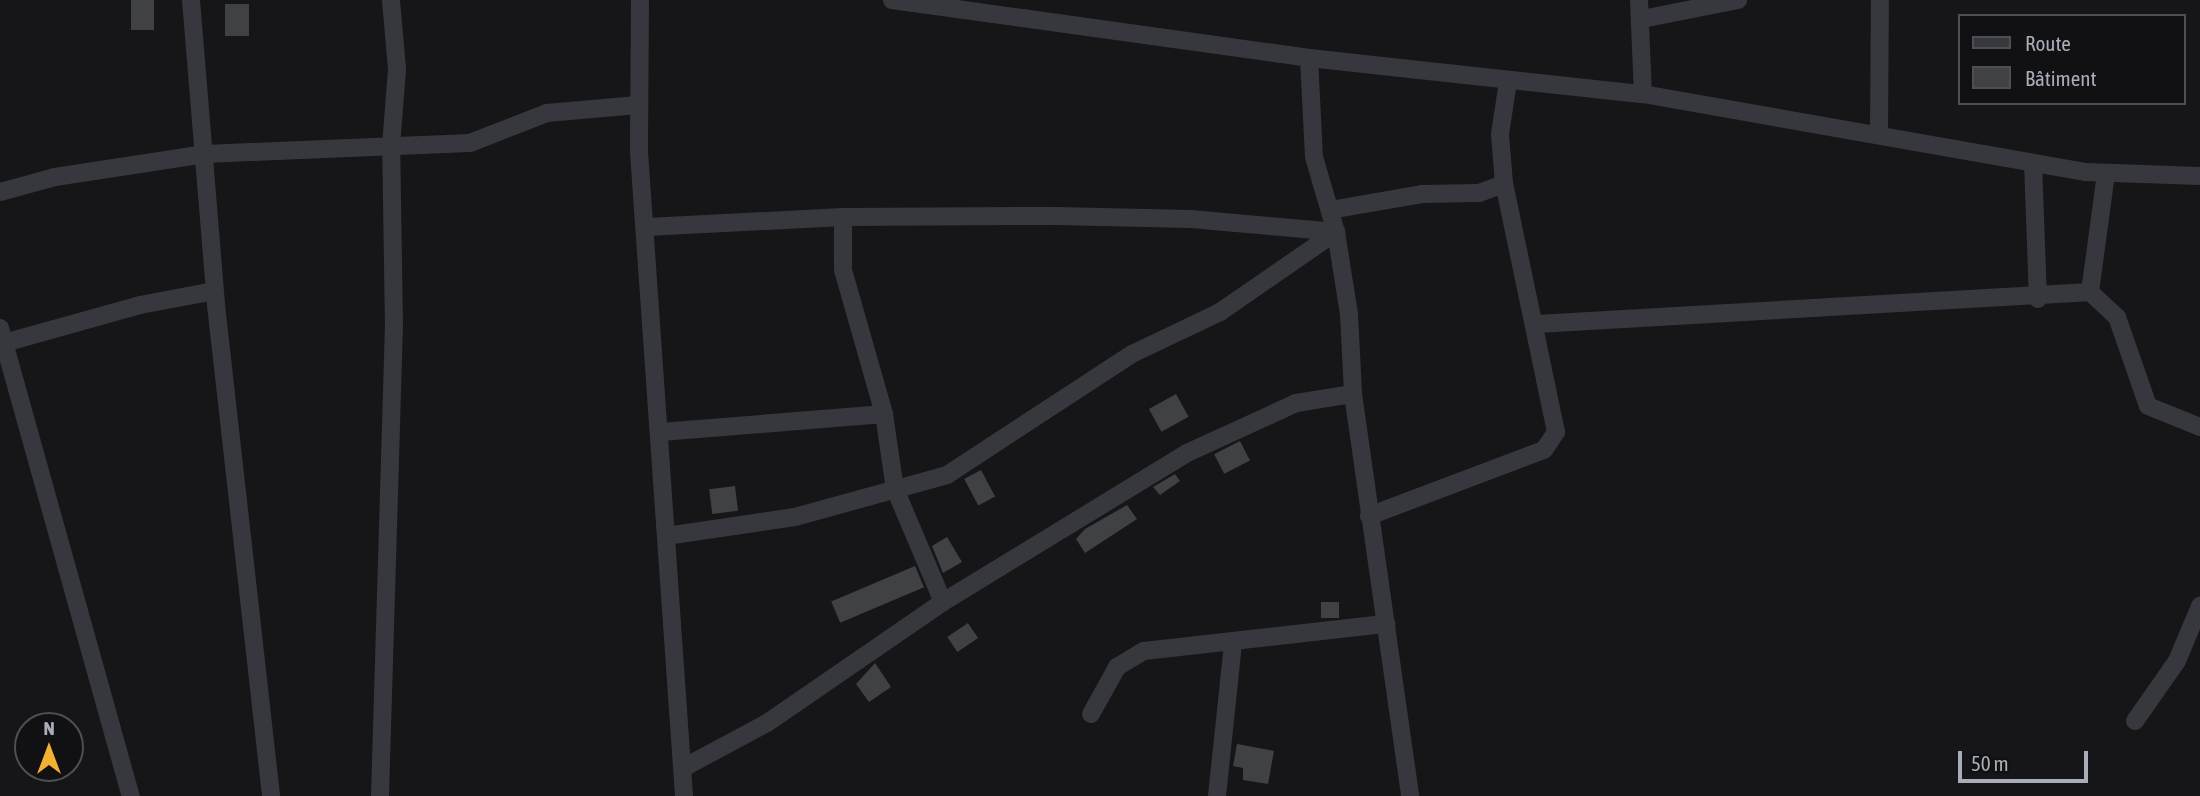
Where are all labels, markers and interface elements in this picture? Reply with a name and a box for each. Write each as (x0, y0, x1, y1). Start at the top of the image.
legend (1958, 14, 2186, 105)
text: Route (2025, 31, 2071, 55)
text: Bâtiment (2025, 66, 2096, 90)
north arrow (14, 712, 84, 782)
text: N (43, 717, 55, 739)
scale bar (1962, 736, 2092, 780)
text: 50 m (1971, 751, 2009, 775)

